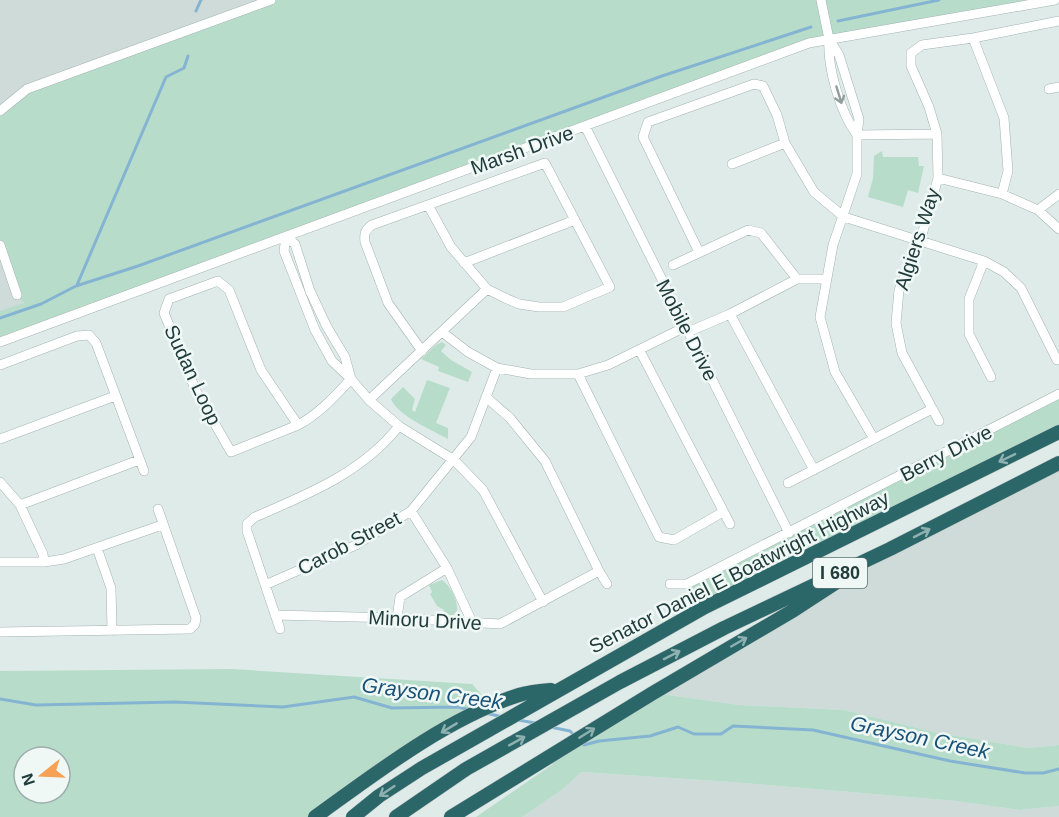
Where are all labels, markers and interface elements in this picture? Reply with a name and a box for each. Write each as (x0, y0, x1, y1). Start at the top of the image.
one-way arrow (834, 85, 845, 104)
street label: Marsh Drive (468, 121, 576, 179)
street label: Algiers Way (890, 185, 944, 293)
street label: Mobile Drive (652, 275, 722, 385)
street label: Sudan Loop (160, 321, 226, 429)
street label: Berry Drive (896, 420, 996, 486)
one-way arrow (998, 452, 1016, 464)
street label: Senator Daniel E Boatwright Highway (585, 486, 893, 658)
street label: Carob Street (294, 506, 405, 579)
one-way arrow (913, 526, 931, 538)
road number: I 680 (813, 558, 867, 588)
street label: Minoru Drive (368, 606, 482, 634)
one-way arrow (730, 636, 747, 648)
one-way arrow (663, 649, 681, 661)
water label: Grayson Creek (361, 673, 505, 713)
water label: Grayson Creek (849, 711, 993, 763)
one-way arrow (441, 722, 458, 734)
one-way arrow (578, 727, 595, 739)
one-way arrow (508, 734, 525, 746)
north arrow (12, 745, 72, 805)
text: N (18, 771, 38, 788)
one-way arrow (379, 785, 395, 797)

